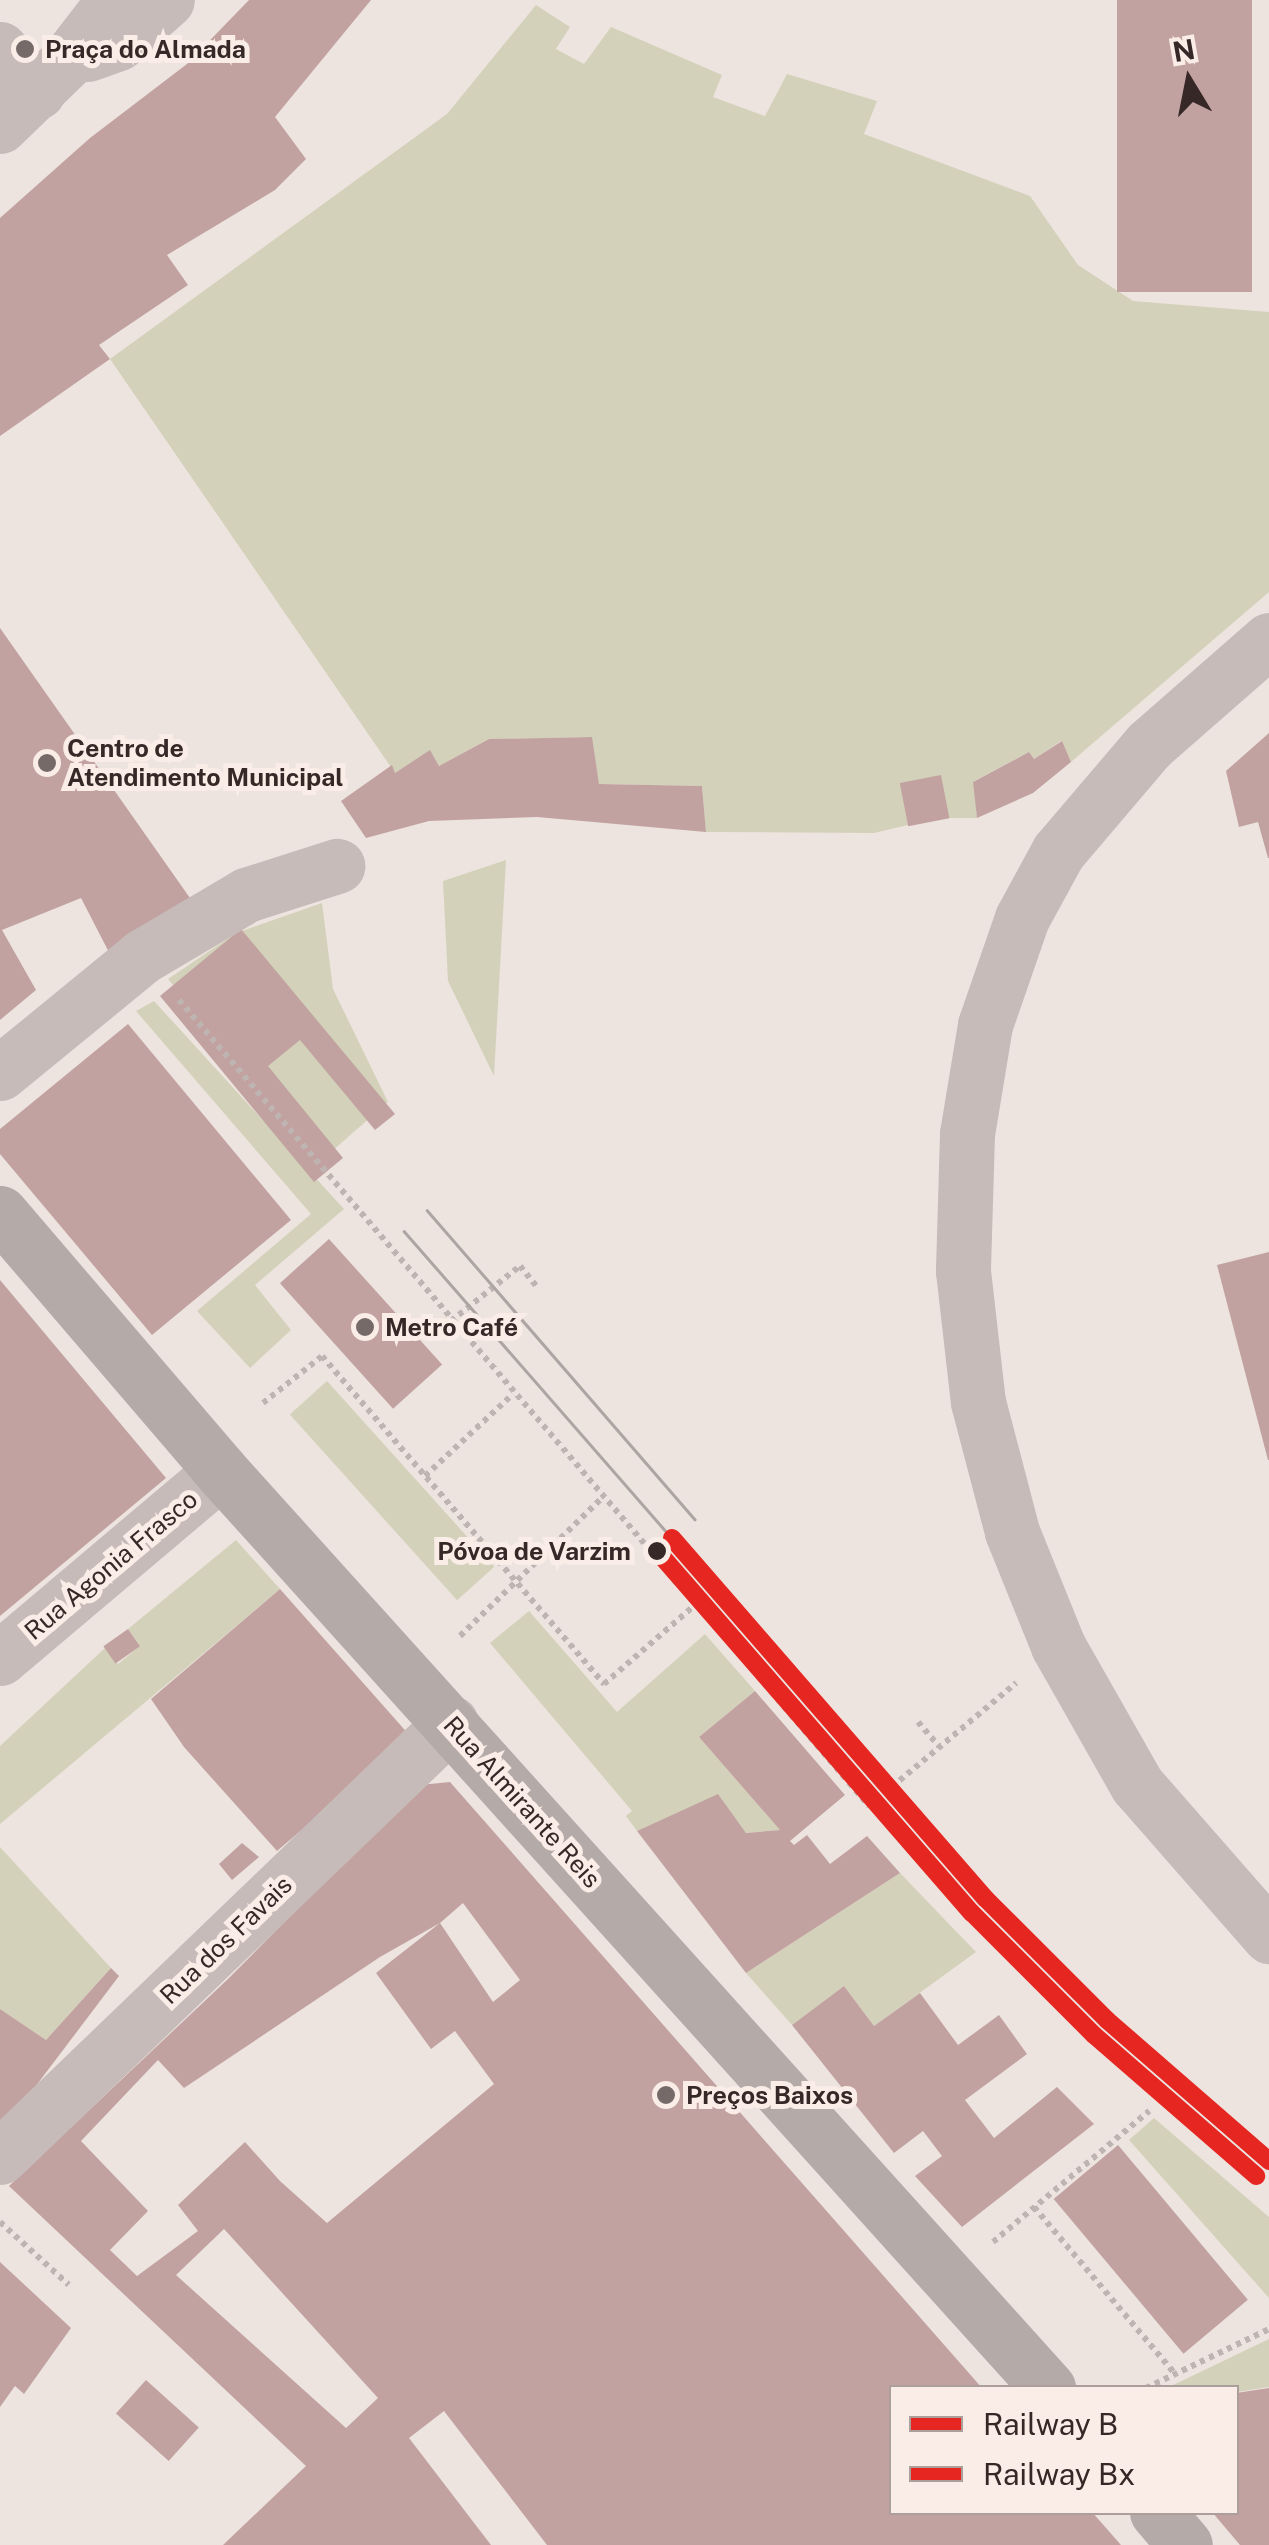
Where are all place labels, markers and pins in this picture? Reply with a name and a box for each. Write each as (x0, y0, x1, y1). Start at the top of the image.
place label: Praça do Almada (45, 34, 246, 64)
marker: Praça do Almada (14, 38, 36, 60)
place label: Centro de Atendimento Municipal (67, 734, 344, 793)
marker: Centro de Atendimento Municipal (36, 752, 58, 774)
place label: Metro Café (385, 1312, 518, 1342)
marker: Metro Café (354, 1316, 376, 1338)
marker: Póvoa de Varzim (640, 1534, 674, 1568)
place label: Póvoa de Varzim (437, 1536, 631, 1566)
place label: Preços Baixos (686, 2080, 853, 2110)
marker: Preços Baixos (655, 2084, 677, 2106)

